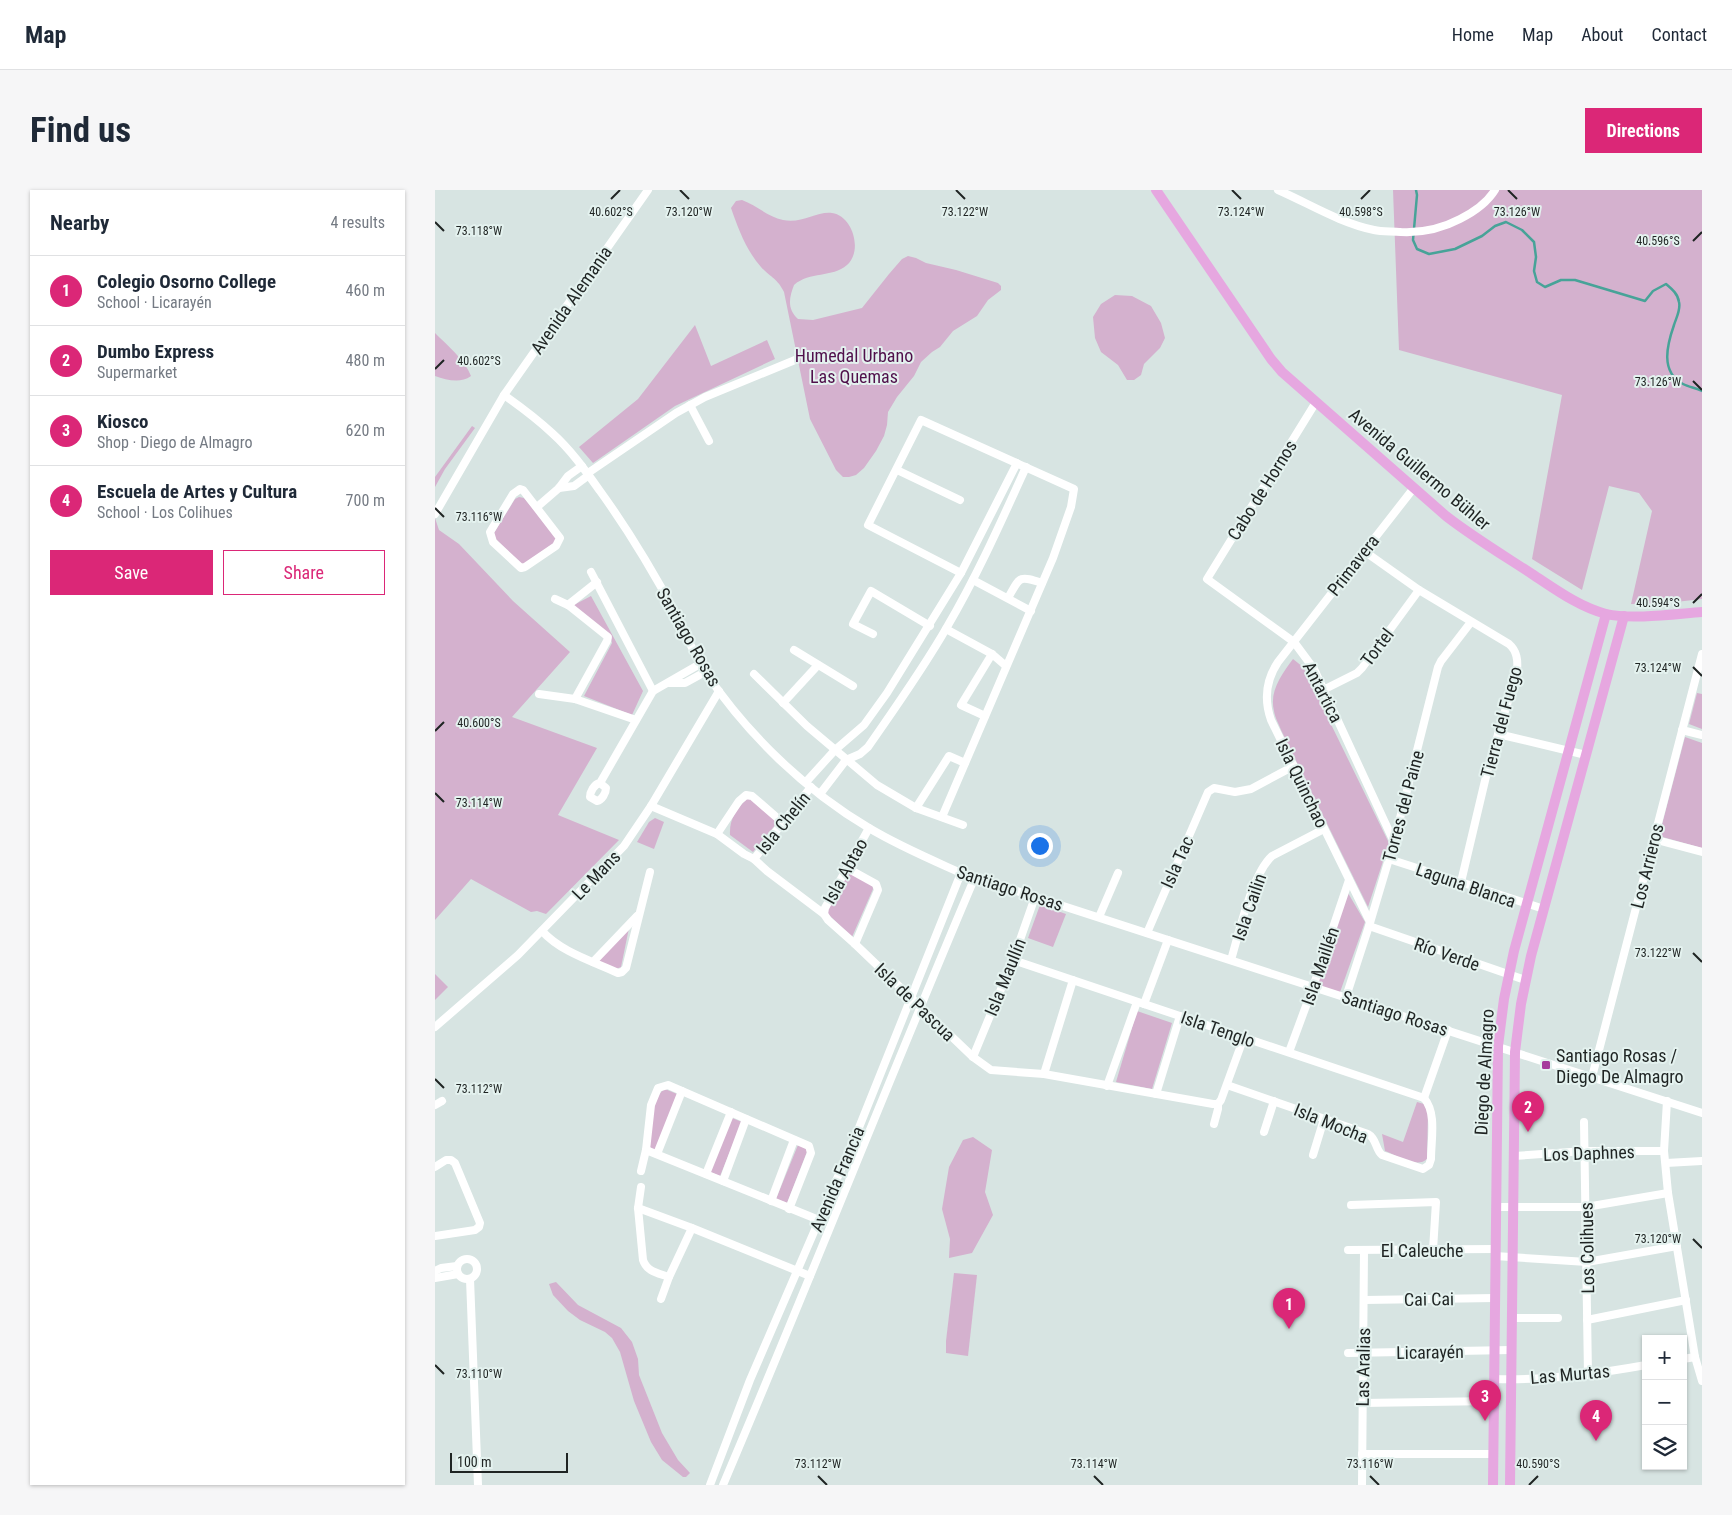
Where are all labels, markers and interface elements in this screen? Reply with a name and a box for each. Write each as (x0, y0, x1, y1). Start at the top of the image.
text: Map (25, 21, 66, 49)
text: Home (1452, 24, 1494, 45)
text: Map (1522, 24, 1553, 45)
text: About (1581, 24, 1623, 45)
text: Contact (1651, 24, 1707, 45)
button: Directions (1585, 108, 1702, 153)
text: Find us (30, 110, 131, 151)
text: 40.602°S (589, 205, 633, 219)
text: 73.120°W (666, 205, 712, 219)
text: 73.122°W (942, 205, 988, 219)
text: 73.124°W (1218, 205, 1264, 219)
text: 40.598°S (1339, 205, 1383, 219)
text: 73.126°W (1494, 205, 1540, 219)
text: Nearby (50, 211, 109, 235)
text: 4 results (330, 213, 385, 232)
text: 73.118°W (456, 224, 502, 238)
text: 40.596°S (1636, 234, 1680, 248)
street label: Avenida Alemania (526, 242, 616, 358)
text: Colegio Osorno College (97, 270, 276, 293)
text: 1 (62, 281, 70, 300)
text: 460 m (346, 281, 385, 300)
text: School · Licarayén (97, 293, 212, 312)
text: Dumbo Express (97, 340, 214, 363)
park label: Humedal Urbano Las Quemas (795, 345, 913, 387)
text: 2 (62, 351, 70, 370)
text: 480 m (346, 351, 385, 370)
text: 40.602°S (457, 354, 501, 368)
text: Supermarket (97, 363, 177, 382)
text: 73.126°W (1635, 375, 1681, 389)
street label: Avenida Guillermo Bühler (1345, 404, 1495, 535)
text: Kiosco (97, 410, 149, 433)
text: 3 (62, 421, 70, 440)
text: 620 m (346, 421, 385, 440)
text: Shop · Diego de Almagro (97, 433, 252, 452)
street label: Cabo de Hornos (1223, 436, 1301, 544)
text: Escuela de Artes y Cultura (97, 480, 297, 503)
text: 4 (62, 491, 70, 510)
text: 700 m (346, 491, 385, 510)
text: School · Los Colihues (97, 503, 233, 522)
text: 73.116°W (456, 510, 502, 524)
street label: Primavera (1323, 530, 1383, 600)
button: Save (50, 550, 213, 595)
button: Share (223, 550, 385, 595)
street label: Santiago Rosas (652, 584, 726, 690)
text: 40.594°S (1636, 596, 1680, 610)
street label: Tortel (1356, 624, 1398, 670)
street label: Antartica (1299, 658, 1347, 726)
text: 73.124°W (1635, 661, 1681, 675)
street label: Tierra del Fuego (1476, 664, 1526, 780)
text: 40.600°S (457, 716, 501, 730)
street label: Isla Quinchao (1271, 735, 1333, 831)
street label: Torres del Paine (1378, 748, 1428, 864)
street label: Isla Chelín (752, 788, 814, 858)
text: 73.114°W (456, 796, 502, 810)
street label: Los Arrieros (1626, 822, 1668, 910)
your location (1027, 833, 1053, 859)
street label: Isla Tac (1156, 833, 1198, 891)
street label: Isla Abtao (818, 834, 872, 908)
street label: Le Mans (568, 846, 624, 904)
street label: Laguna Blanca (1413, 858, 1519, 912)
street label: Santiago Rosas (954, 861, 1066, 915)
street label: Isla Cailin (1228, 871, 1270, 943)
street label: Isla Maillén (1297, 924, 1343, 1008)
street label: Río Verde (1412, 933, 1482, 975)
street label: Isla Maullín (980, 935, 1030, 1019)
text: 73.122°W (1635, 946, 1681, 960)
street label: Isla de Pascua (870, 959, 960, 1045)
street label: Santiago Rosas (1339, 986, 1451, 1040)
street label: Isla Tenglo (1178, 1007, 1258, 1051)
street label: Diego de Almagro (1470, 1008, 1498, 1136)
place label: Santiago Rosas / Diego De Almagro (1556, 1045, 1684, 1087)
marker: Santiago Rosas / Diego De Almagro (1540, 1059, 1552, 1071)
text: 73.112°W (456, 1082, 502, 1096)
pin: 2 (1512, 1091, 1544, 1132)
street label: Isla Mocha (1291, 1099, 1371, 1147)
street label: Avenida Francia (805, 1123, 869, 1235)
street label: Los Daphnes (1543, 1141, 1635, 1165)
street label: Los Colihues (1576, 1202, 1598, 1294)
text: 73.120°W (1635, 1232, 1681, 1246)
street label: El Caleuche (1381, 1240, 1463, 1261)
pin: 1 (1273, 1288, 1305, 1329)
street label: Cai Cai (1404, 1288, 1454, 1310)
street label: Las Aralias (1352, 1327, 1374, 1407)
map controls (1642, 1335, 1687, 1470)
button: + (1642, 1335, 1687, 1380)
street label: Licarayén (1396, 1341, 1464, 1363)
street label: Las Murtas (1529, 1360, 1611, 1388)
text: 73.110°W (456, 1367, 502, 1381)
pin: 3 (1469, 1380, 1501, 1421)
button: − (1642, 1380, 1687, 1425)
pin: 4 (1580, 1400, 1612, 1441)
button: layers (1642, 1425, 1687, 1470)
scale bar (450, 1450, 567, 1473)
text: 100 m (457, 1454, 492, 1470)
text: 73.112°W (795, 1457, 841, 1471)
text: 73.114°W (1071, 1457, 1117, 1471)
text: 73.116°W (1347, 1457, 1393, 1471)
text: 40.590°S (1516, 1457, 1560, 1471)

